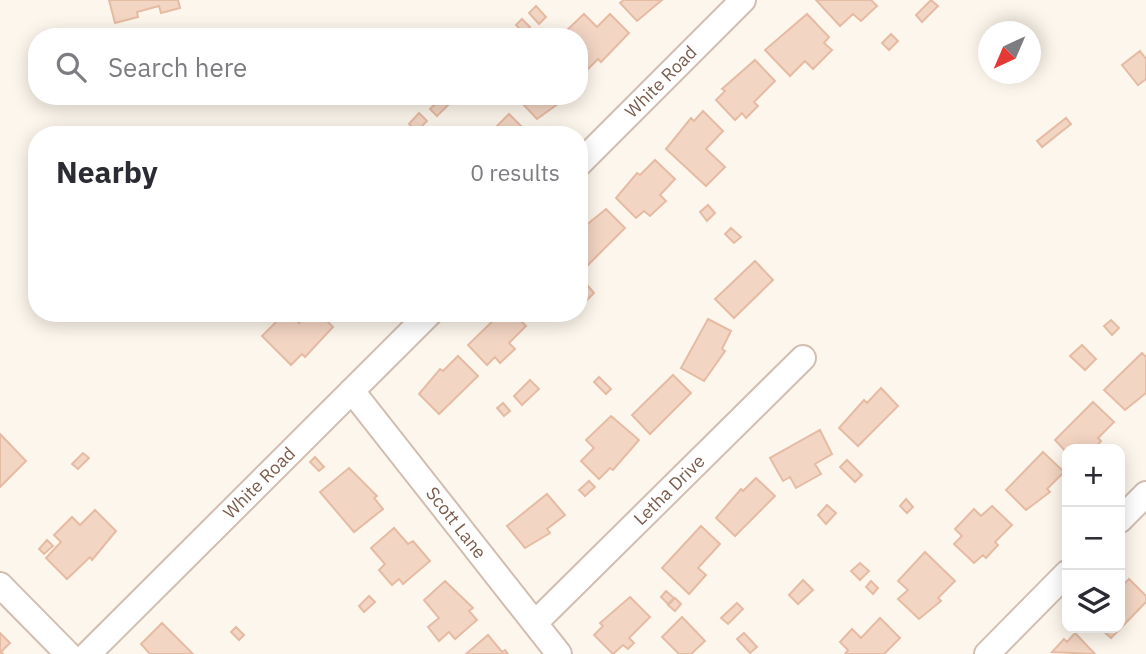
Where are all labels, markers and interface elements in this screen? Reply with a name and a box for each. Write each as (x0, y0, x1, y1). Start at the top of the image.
north arrow (978, 21, 1041, 84)
search box (28, 28, 588, 105)
street label: White Road (620, 41, 702, 122)
icon: search (52, 48, 90, 86)
text: Search here (108, 50, 247, 84)
text: Nearby (56, 152, 158, 191)
text: 0 results (470, 157, 560, 187)
street label: White Road (218, 442, 300, 524)
map controls (1062, 444, 1125, 633)
button: + (1062, 444, 1125, 507)
street label: Letha Drive (629, 450, 710, 530)
street label: Scott Lane (421, 482, 492, 563)
button: − (1062, 507, 1125, 570)
button: layers (1062, 570, 1125, 633)

